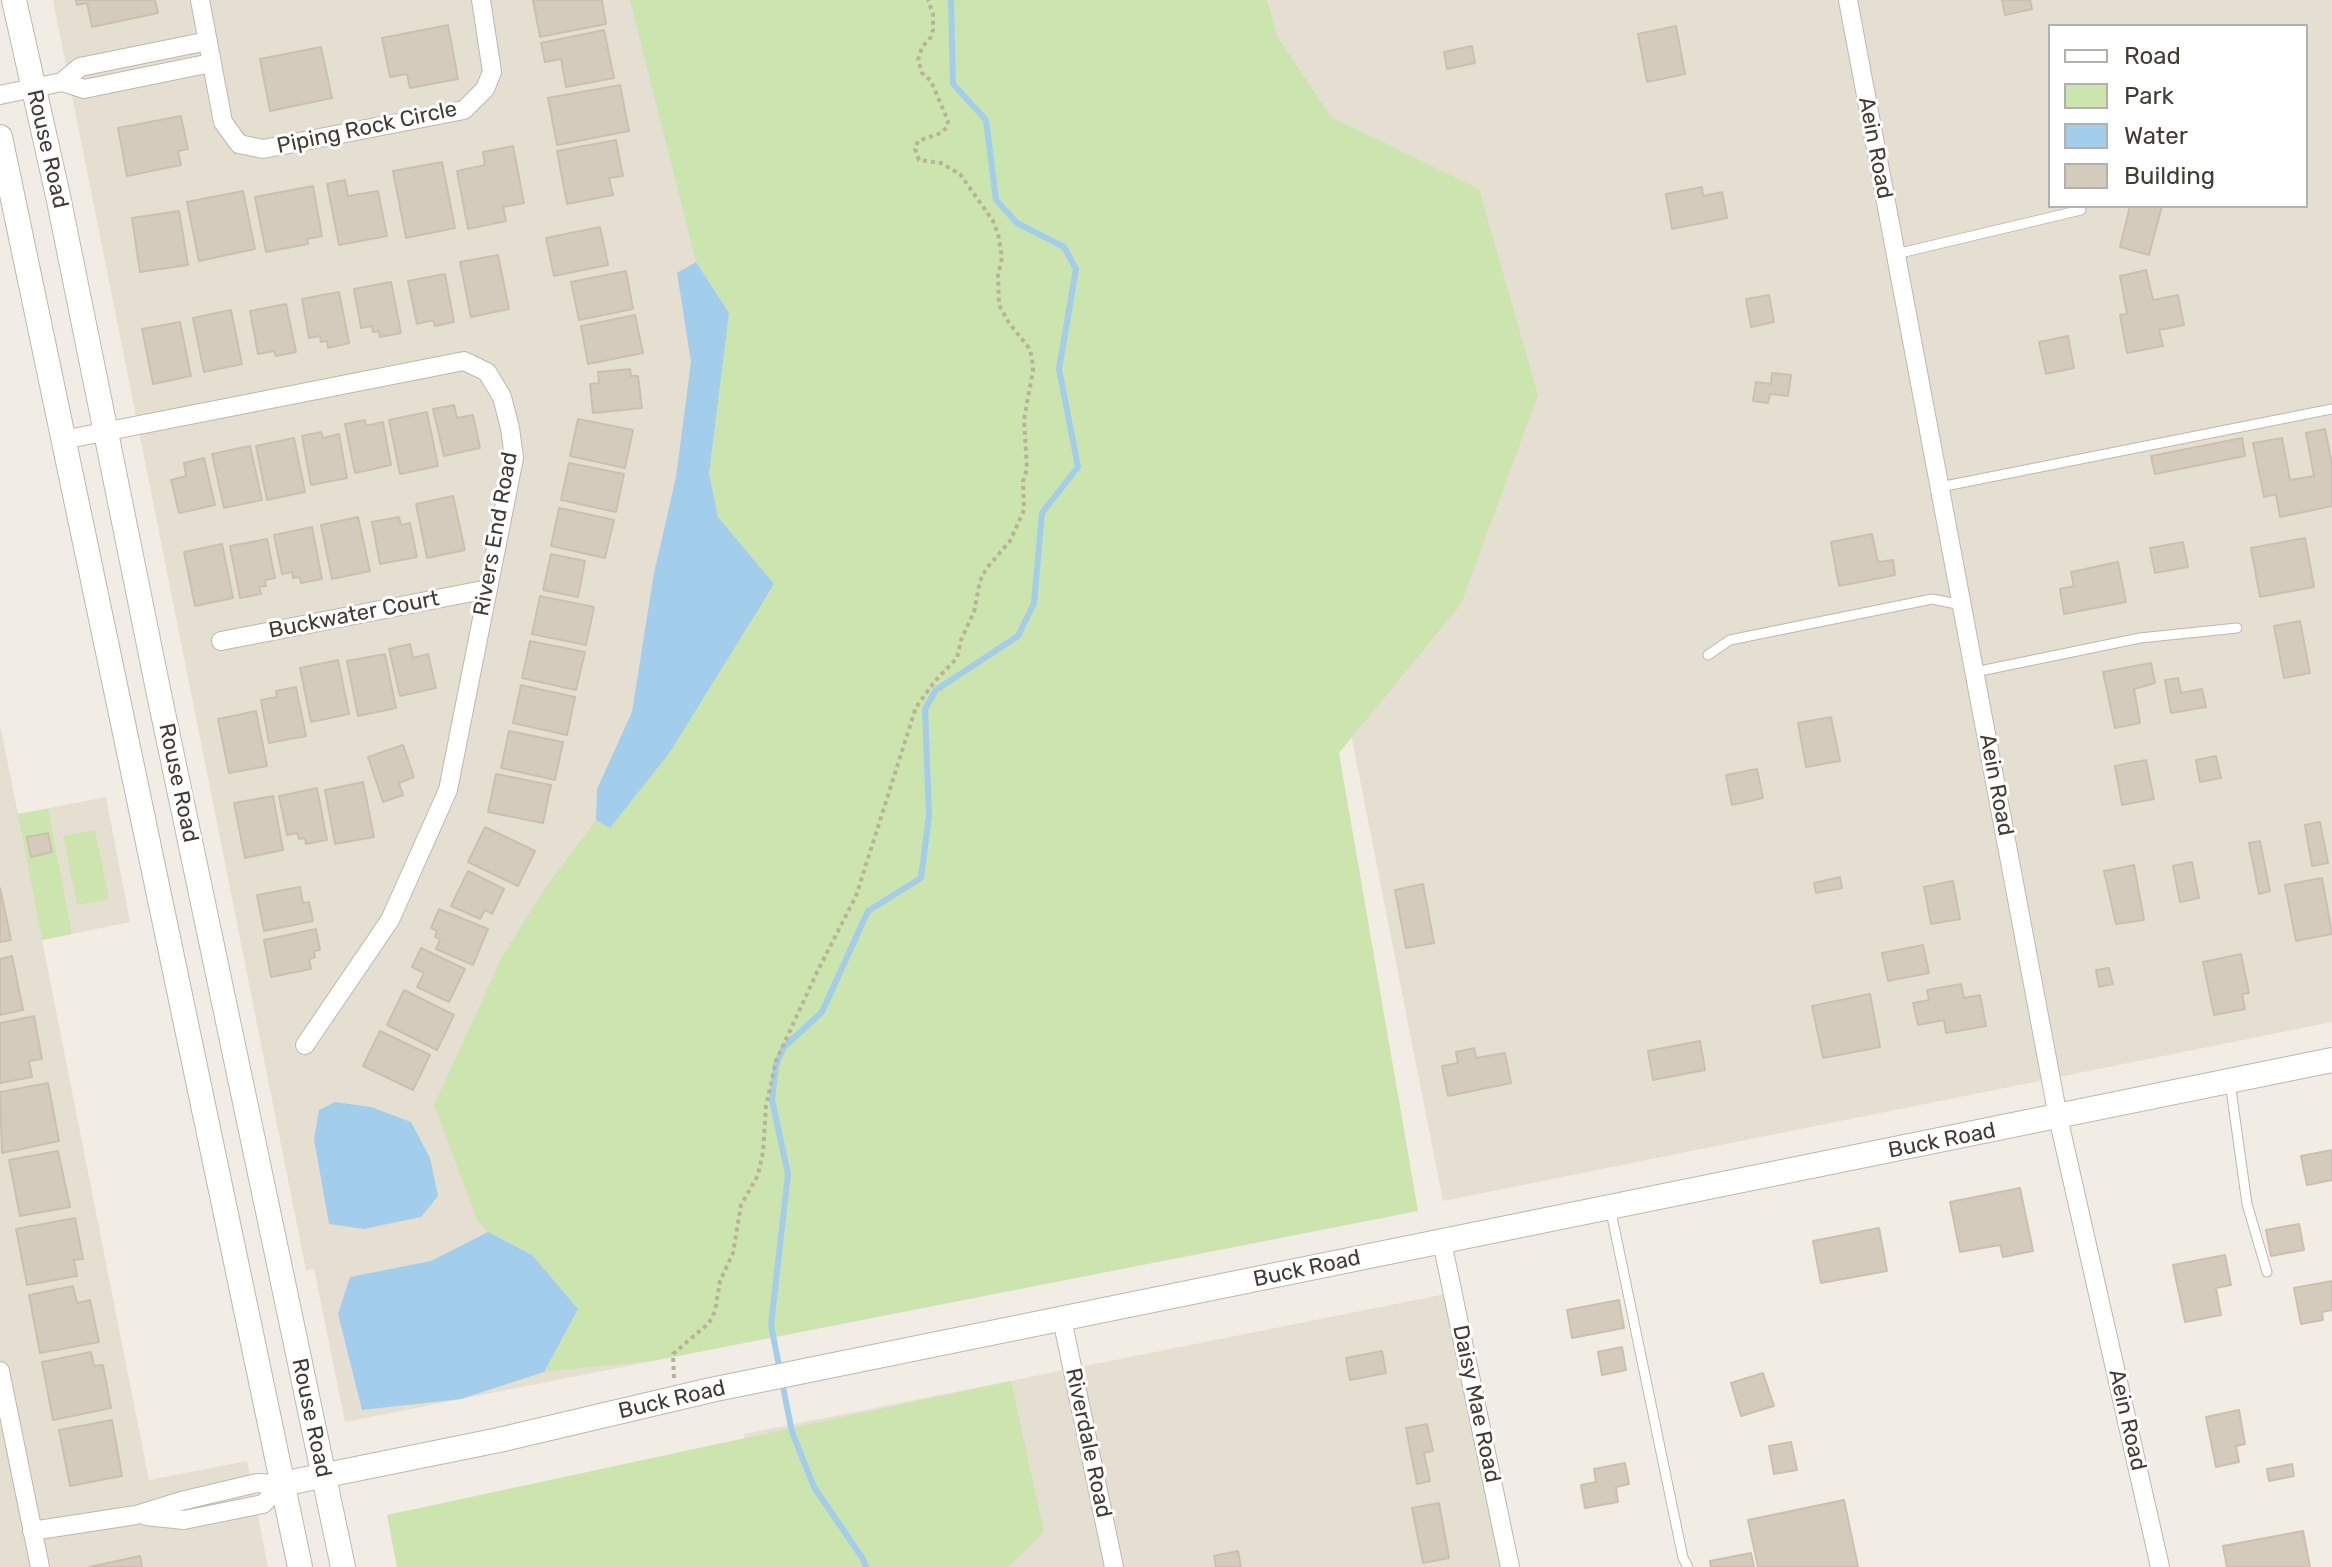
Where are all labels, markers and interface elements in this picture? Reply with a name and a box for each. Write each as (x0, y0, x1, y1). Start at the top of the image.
legend (2048, 24, 2308, 208)
text: Road (2124, 42, 2181, 70)
text: Park (2124, 82, 2174, 110)
street label: Rouse Road (21, 87, 73, 211)
street label: Aein Road (1852, 95, 1898, 201)
street label: Piping Rock Circle (275, 96, 459, 160)
text: Water (2124, 122, 2188, 150)
text: Building (2124, 162, 2215, 190)
street label: Rivers End Road (469, 450, 523, 618)
street label: Buckwater Court (267, 586, 441, 644)
street label: Rouse Road (152, 721, 204, 845)
street label: Aein Road (1973, 732, 2019, 838)
street label: Buck Road (1886, 1118, 1998, 1164)
street label: Buck Road (1251, 1245, 1363, 1293)
street label: Daisy Mae Road (1446, 1323, 1506, 1485)
street label: Rouse Road (285, 1356, 337, 1480)
street label: Riverdale Road (1059, 1366, 1117, 1520)
street label: Aein Road (2103, 1367, 2151, 1473)
street label: Buck Road (616, 1375, 728, 1425)

